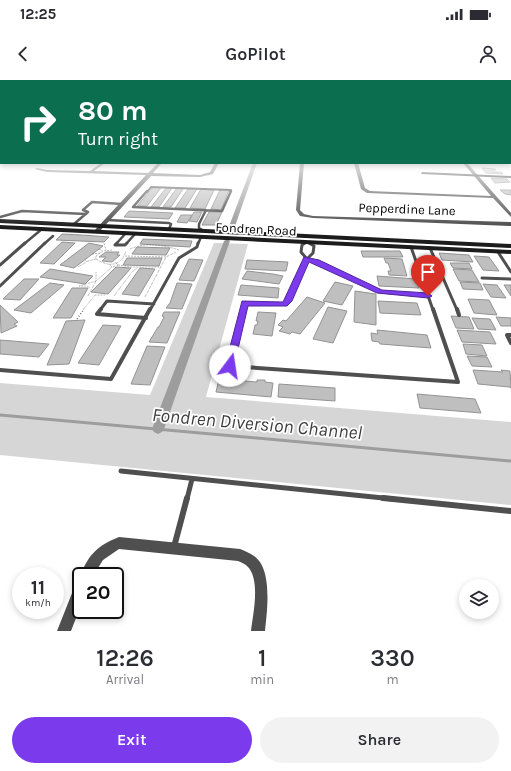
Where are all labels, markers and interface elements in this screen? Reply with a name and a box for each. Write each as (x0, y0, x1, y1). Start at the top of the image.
text: 12:25 (20, 5, 56, 23)
icon: back (12, 43, 34, 65)
text: GoPilot (225, 43, 286, 65)
icon: person (477, 43, 499, 65)
text: 80 m (78, 94, 147, 127)
icon: right (12, 96, 64, 148)
text: Turn right (78, 128, 158, 150)
street label: Pepperdine Lane (358, 200, 456, 218)
street label: Fondren Road (215, 219, 297, 239)
pin (411, 255, 445, 296)
icon: arrive (417, 261, 439, 283)
position arrow (209, 345, 251, 387)
water label: Fondren Diversion Channel (151, 404, 363, 444)
speed limit sign: 20 (72, 567, 124, 619)
text: 11 (31, 576, 45, 599)
map controls (459, 579, 499, 619)
button: layers (459, 579, 499, 619)
text: km/h (25, 597, 51, 609)
text: 12:26 (96, 644, 154, 672)
text: 1 (258, 644, 266, 672)
text: 330 (370, 644, 415, 672)
text: Arrival (106, 672, 144, 687)
text: min (250, 672, 274, 687)
text: m (386, 672, 399, 687)
button: Exit (12, 717, 252, 763)
button: Share (260, 717, 499, 763)

